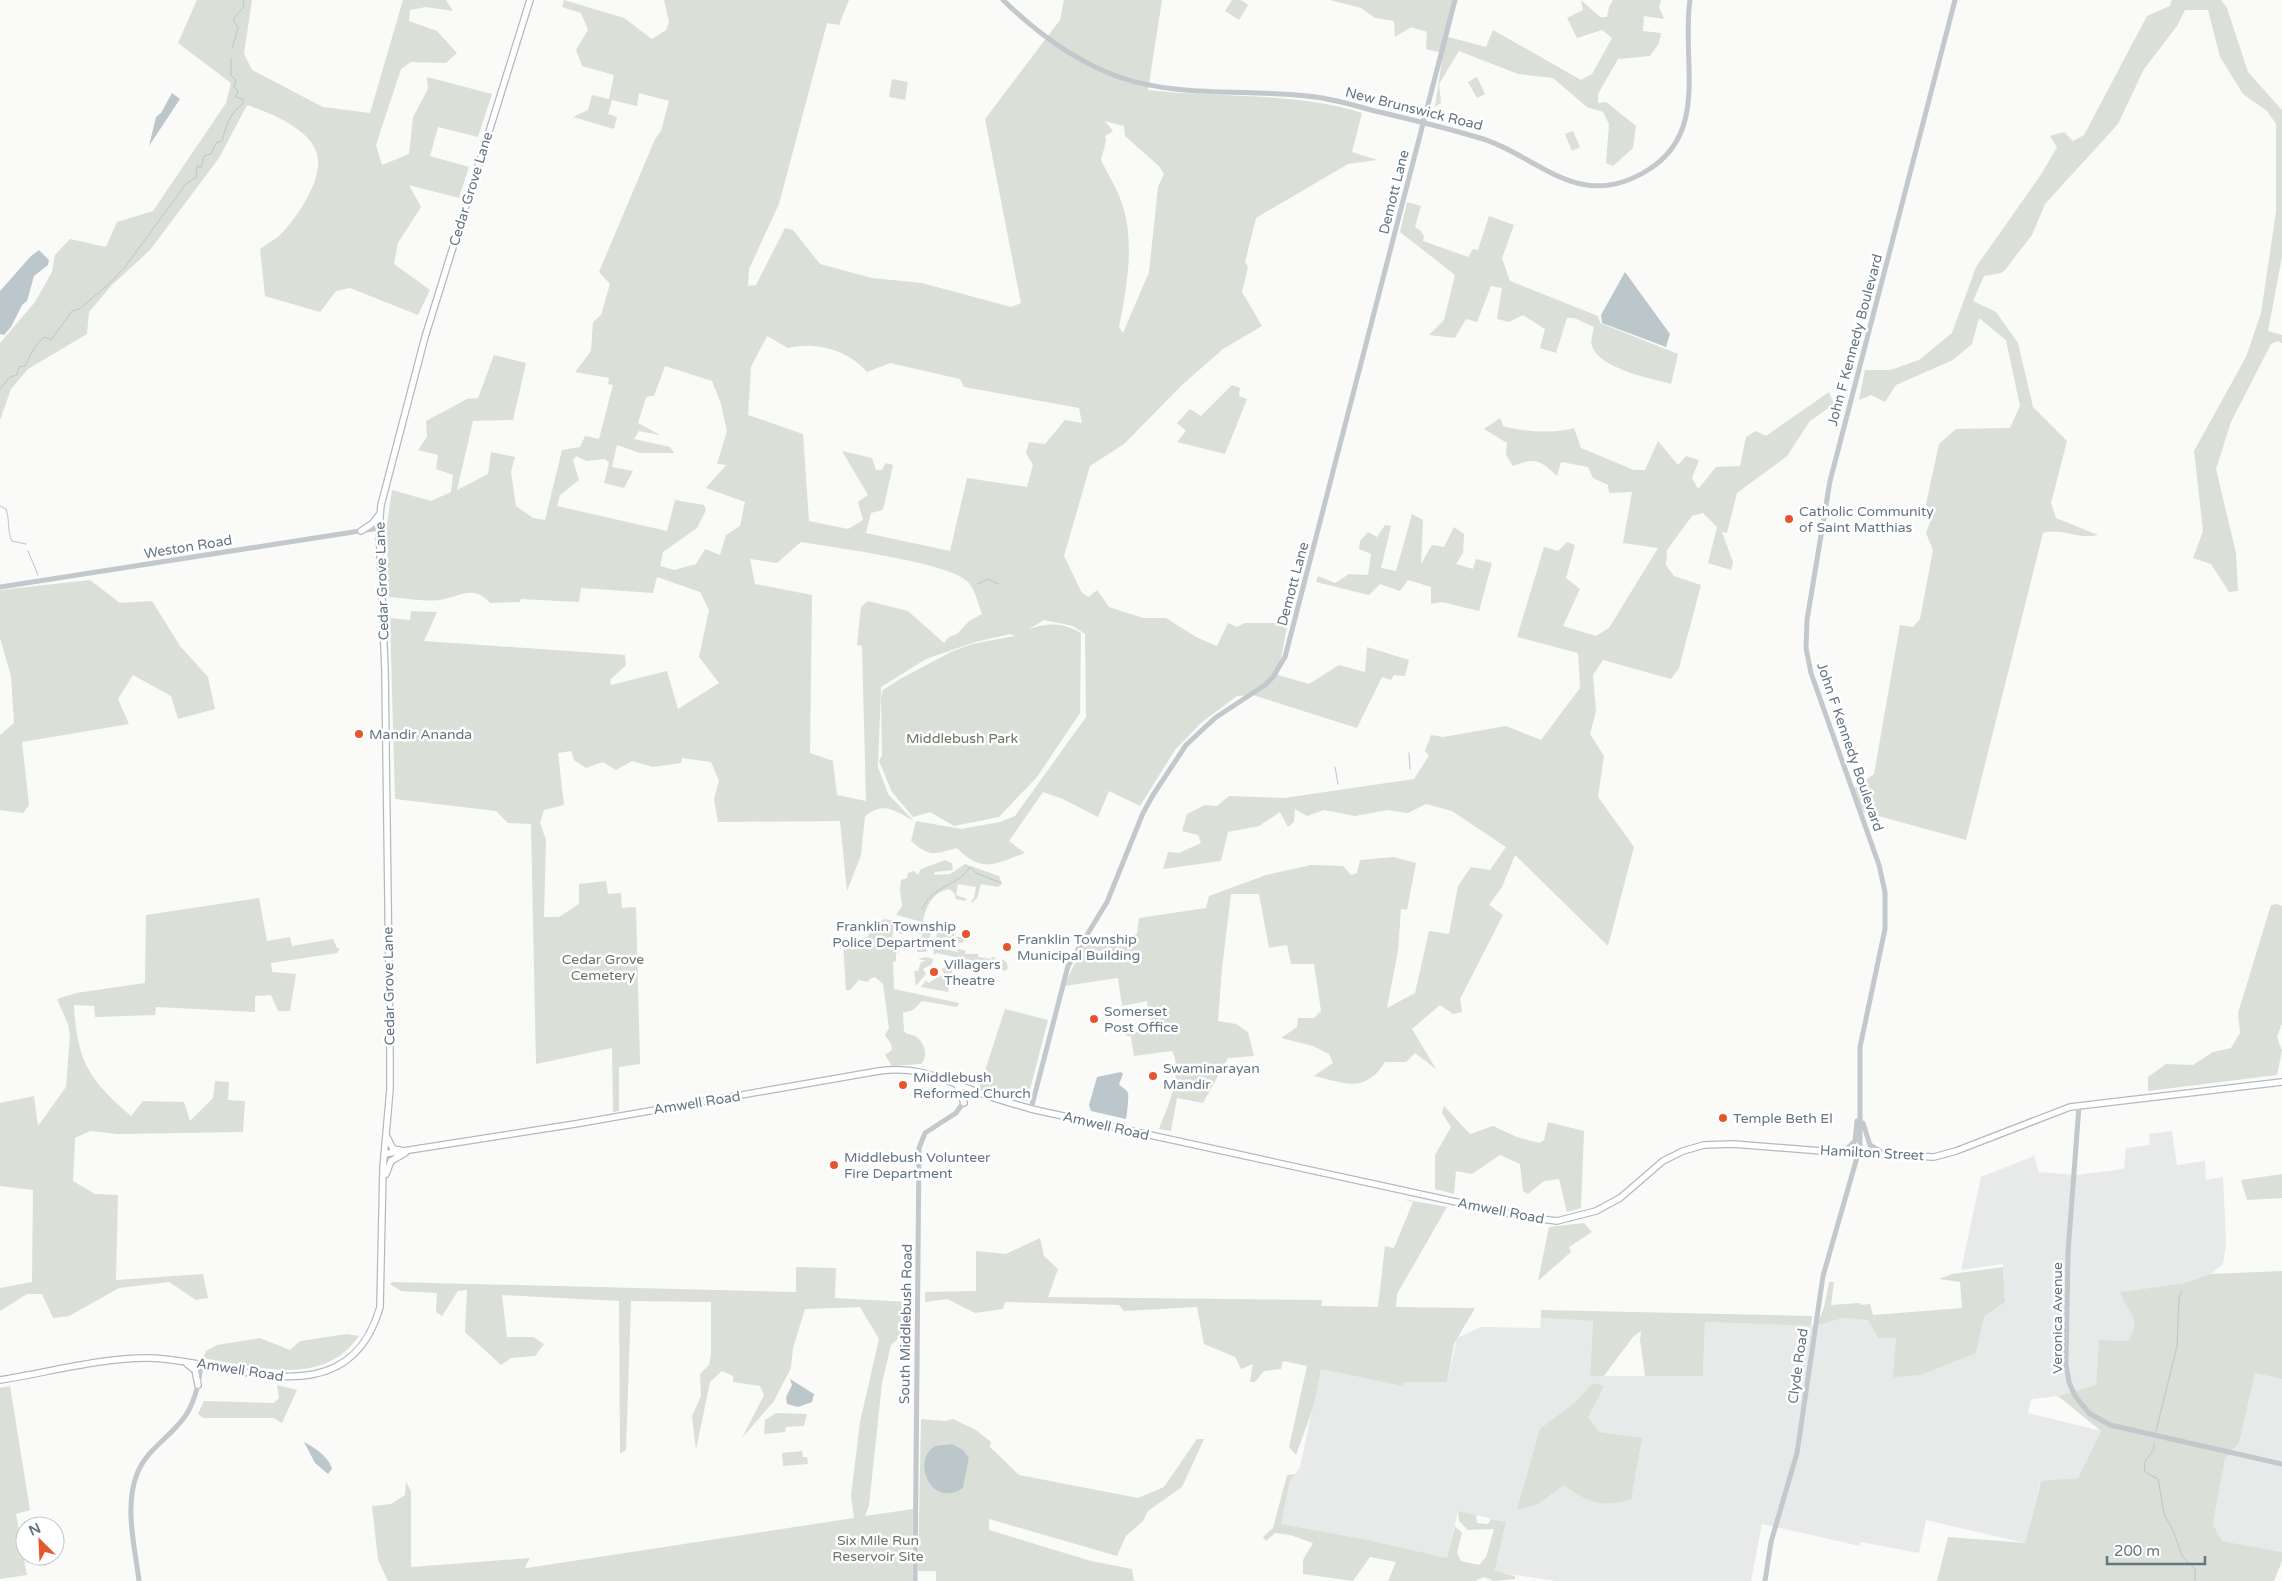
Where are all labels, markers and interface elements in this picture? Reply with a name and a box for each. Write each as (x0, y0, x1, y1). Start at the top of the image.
street label: New Brunswick Road (1344, 84, 1484, 134)
street label: Cedar Grove Lane (446, 130, 496, 248)
street label: Demott Lane (1375, 148, 1413, 236)
street label: John F Kennedy Boulevard (1824, 252, 1886, 428)
place label: Catholic Community of Saint Matthias (1799, 503, 1934, 536)
marker: Catholic Community of Saint Matthias (1783, 513, 1795, 525)
street label: Cedar Grove Lane (371, 521, 393, 641)
street label: Weston Road (143, 532, 233, 562)
street label: Demott Lane (1274, 540, 1312, 628)
street label: John F Kennedy Boulevard (1813, 660, 1887, 834)
place label: Mandir Ananda (369, 726, 472, 743)
marker: Mandir Ananda (353, 728, 365, 740)
park label: Middlebush Park (906, 730, 1018, 747)
place label: Franklin Township Police Department (832, 918, 957, 951)
street label: Cedar Grove Lane (379, 927, 399, 1045)
marker: Franklin Township Police Department (960, 928, 972, 940)
place label: Franklin Township Municipal Building (1017, 931, 1140, 964)
marker: Franklin Township Municipal Building (1001, 941, 1013, 953)
park label: Cedar Grove Cemetery (562, 951, 644, 984)
place label: Villagers Theatre (944, 956, 1001, 989)
marker: Villagers Theatre (928, 966, 940, 978)
place label: Somerset Post Office (1104, 1003, 1179, 1036)
marker: Somerset Post Office (1088, 1013, 1100, 1025)
place label: Swaminarayan Mandir (1163, 1060, 1260, 1093)
place label: Middlebush Reformed Church (913, 1069, 1031, 1102)
marker: Swaminarayan Mandir (1147, 1070, 1159, 1082)
marker: Middlebush Reformed Church (897, 1079, 909, 1091)
street label: Amwell Road (652, 1088, 742, 1118)
street label: Amwell Road (1061, 1108, 1151, 1144)
place label: Temple Beth El (1733, 1110, 1833, 1127)
marker: Temple Beth El (1717, 1112, 1729, 1124)
street label: Hamilton Street (1820, 1142, 1925, 1164)
place label: Middlebush Volunteer Fire Department (844, 1149, 991, 1182)
marker: Middlebush Volunteer Fire Department (828, 1159, 840, 1171)
street label: Amwell Road (1456, 1194, 1546, 1228)
street label: South Middlebush Road (896, 1244, 916, 1404)
street label: Veronica Avenue (2049, 1262, 2066, 1374)
street label: Clyde Road (1784, 1327, 1812, 1405)
street label: Amwell Road (195, 1355, 285, 1385)
north arrow (15, 1516, 65, 1566)
text: N (26, 1520, 44, 1540)
park label: Six Mile Run Reservoir Site (832, 1532, 924, 1565)
scale bar (2107, 1534, 2204, 1566)
text: 200 m (2114, 1542, 2160, 1560)

